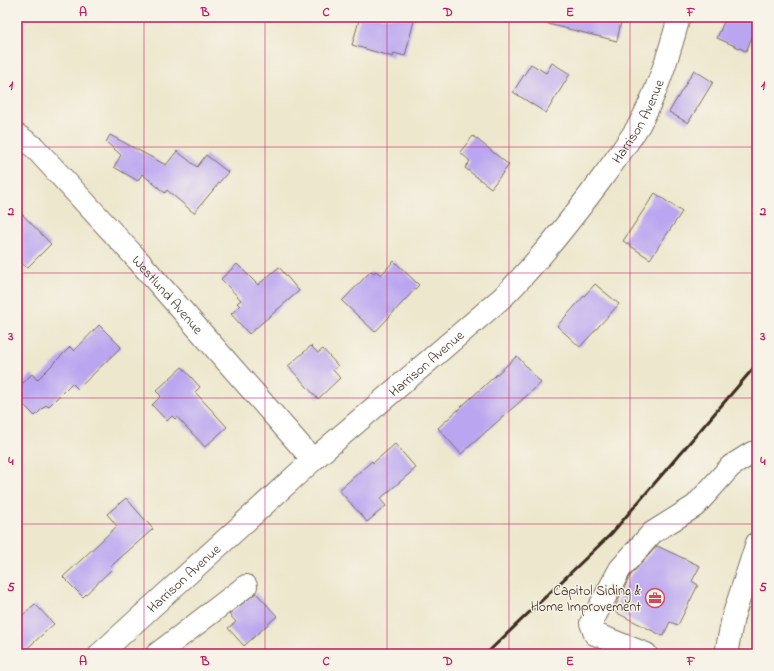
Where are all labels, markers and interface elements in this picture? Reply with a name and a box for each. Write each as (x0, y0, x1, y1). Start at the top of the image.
text: A (79, 3, 87, 22)
text: B (200, 3, 210, 22)
text: C (322, 3, 330, 22)
text: D (442, 3, 453, 22)
text: E (566, 3, 574, 22)
text: F (686, 3, 696, 22)
text: 1 (9, 76, 14, 95)
street label: Harrison Avenue (607, 76, 671, 168)
text: 1 (761, 76, 766, 95)
text: 2 (7, 202, 15, 221)
text: 2 (759, 202, 767, 221)
street label: Westlund Avenue (126, 251, 208, 340)
street label: Harrison Avenue (385, 325, 470, 403)
text: 3 (7, 327, 14, 346)
text: 3 (759, 327, 766, 346)
text: 4 (7, 452, 14, 471)
text: 4 (759, 452, 766, 471)
street label: Harrison Avenue (143, 539, 227, 618)
text: 5 (7, 578, 15, 597)
text: 5 (759, 578, 767, 597)
place label: Capitol Siding & Home Improvement (531, 581, 642, 618)
office icon: Capitol Siding & Home Improvement (644, 587, 666, 609)
text: A (79, 652, 87, 671)
text: B (200, 652, 210, 671)
text: C (322, 652, 330, 671)
text: D (442, 652, 453, 671)
text: E (566, 652, 574, 671)
text: F (686, 652, 696, 671)

